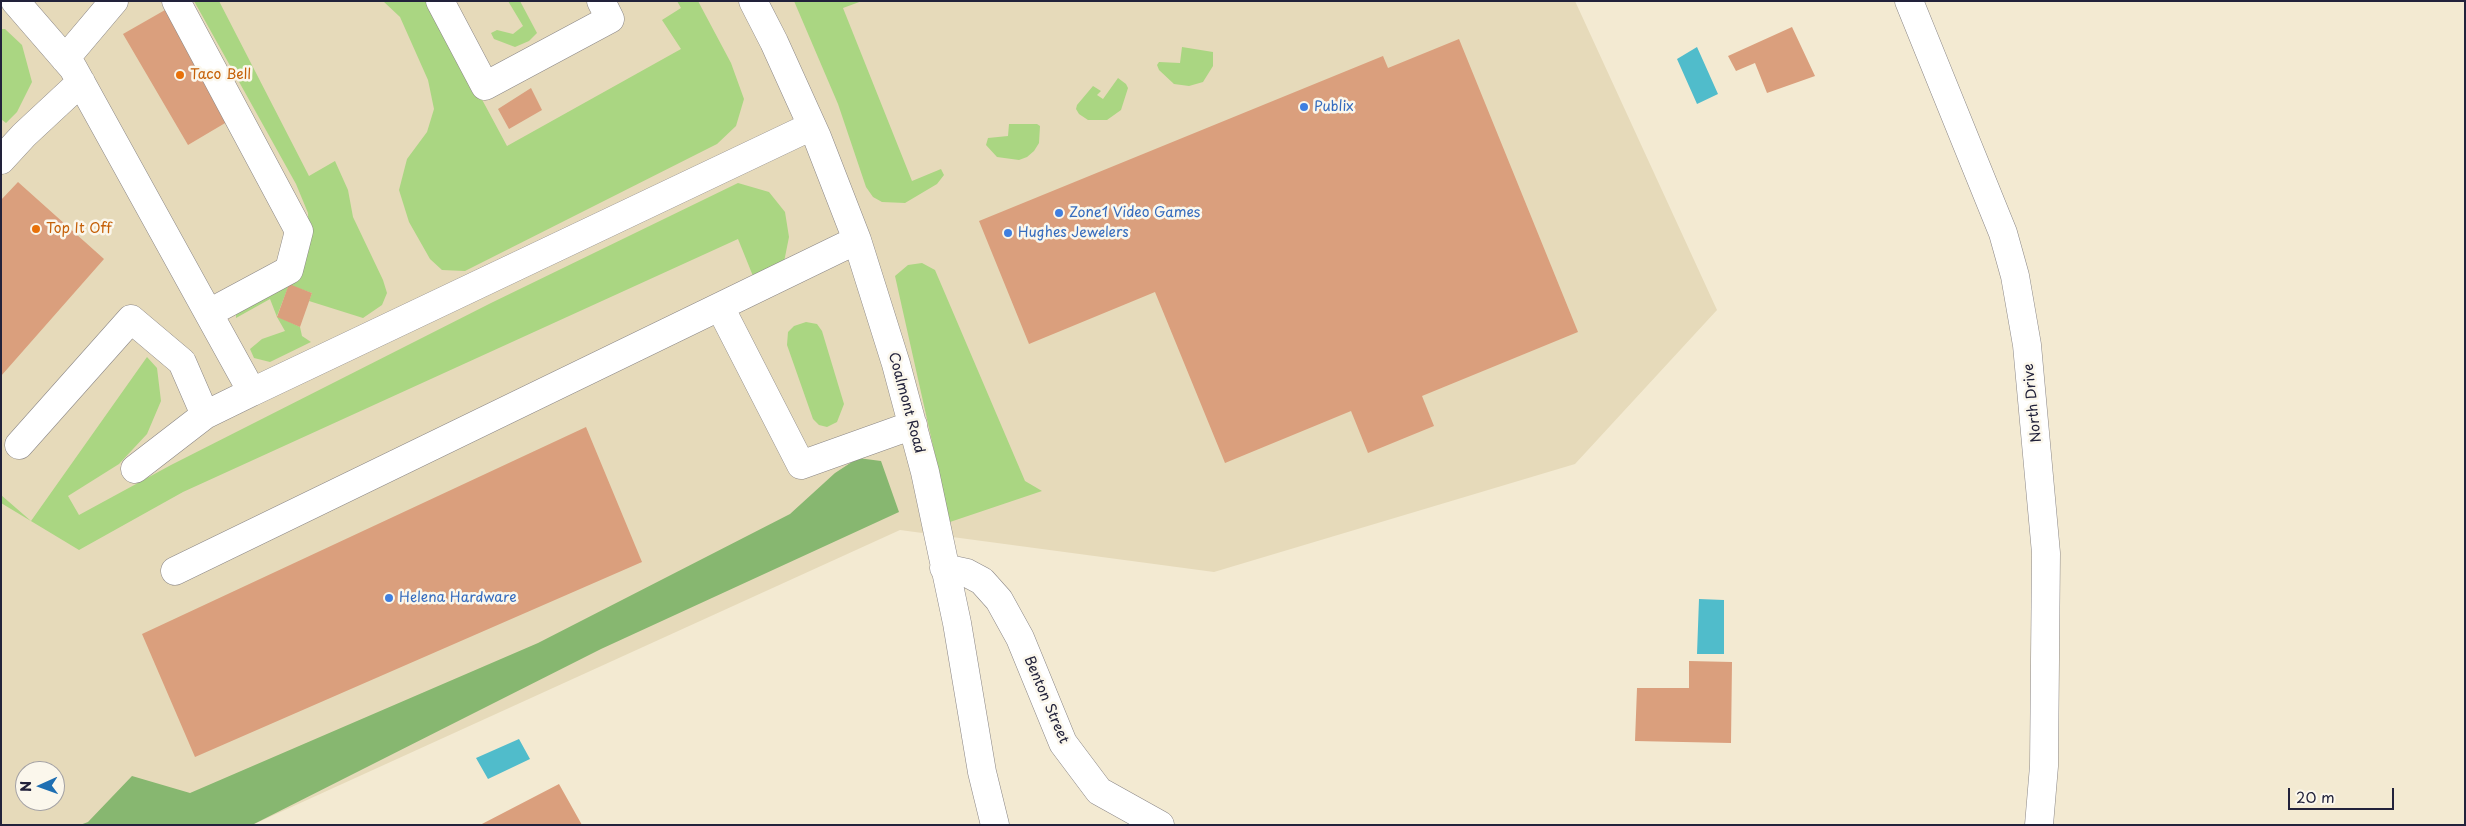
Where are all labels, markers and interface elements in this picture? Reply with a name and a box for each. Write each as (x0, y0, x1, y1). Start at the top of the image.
place label: Taco Bell (190, 67, 251, 83)
marker: Taco Bell (174, 69, 186, 81)
place label: Publix (1314, 99, 1354, 115)
marker: Publix (1298, 101, 1310, 113)
place label: Zone1 Video Games (1069, 205, 1200, 221)
marker: Zone1 Video Games (1053, 207, 1065, 219)
place label: Top It Off (46, 221, 112, 237)
marker: Top It Off (30, 223, 42, 235)
place label: Hughes Jewelers (1018, 225, 1129, 241)
marker: Hughes Jewelers (1002, 227, 1014, 239)
street label: Coalmont Road (884, 351, 928, 455)
street label: North Drive (2020, 363, 2046, 443)
place label: Helena Hardware (399, 590, 517, 606)
marker: Helena Hardware (383, 592, 395, 604)
street label: Benton Street (1020, 654, 1072, 746)
north arrow (15, 761, 65, 811)
scale bar (2291, 778, 2397, 810)
text: N (15, 781, 36, 792)
text: 20 m (2296, 785, 2335, 808)

